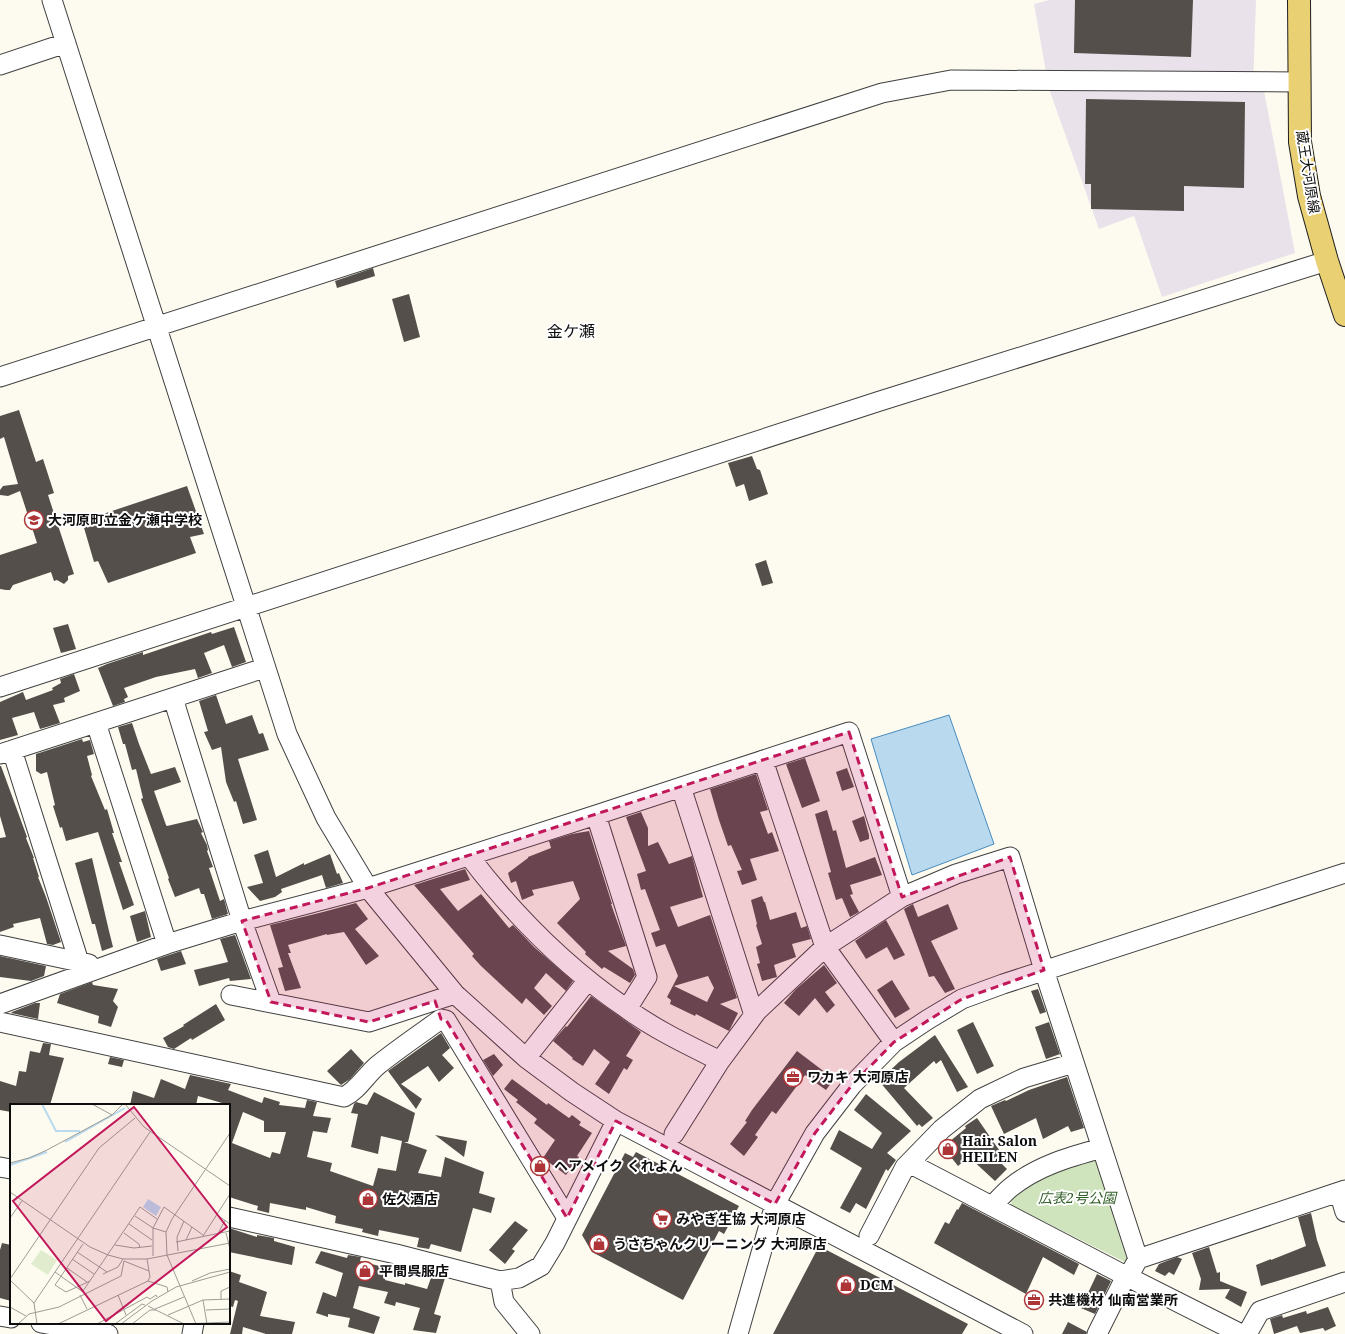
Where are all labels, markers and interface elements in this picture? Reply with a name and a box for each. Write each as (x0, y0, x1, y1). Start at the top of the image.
street label: 蔵王大河原線 (1293, 129, 1324, 215)
district label: 金ケ瀬 (547, 320, 595, 342)
school or university icon: 大河原町立金ケ瀬中学校 (23, 509, 45, 531)
place label: 大河原町立金ケ瀬中学校 (48, 510, 202, 529)
office icon: ワカキ 大河原店 (782, 1066, 804, 1088)
place label: ワカキ 大河原店 (807, 1067, 909, 1086)
inset map (10, 1104, 230, 1324)
place label: Hair Salon HEILEN (962, 1131, 1037, 1166)
shop icon: Hair Salon HEILEN (937, 1138, 959, 1160)
shop icon: ヘアメイク くれよん (529, 1155, 551, 1177)
place label: ヘアメイク くれよん (554, 1156, 683, 1175)
shop icon: 佐久酒店 (357, 1188, 379, 1210)
park label: 広表2号公園 (1038, 1188, 1118, 1207)
place label: 佐久酒店 (382, 1189, 438, 1208)
supermarket icon: みやぎ生協 大河原店 (651, 1208, 673, 1230)
place label: みやぎ生協 大河原店 (676, 1209, 806, 1228)
shop icon: うさちゃんクリーニング 大河原店 (588, 1233, 610, 1255)
place label: うさちゃんクリーニング 大河原店 (613, 1234, 827, 1253)
shop icon: 平間呉服店 (354, 1260, 376, 1282)
place label: 平間呉服店 (379, 1261, 449, 1280)
shop icon: DCM (835, 1274, 857, 1296)
place label: DCM (860, 1275, 893, 1294)
office icon: 共進機材 仙南営業所 (1023, 1289, 1045, 1311)
place label: 共進機材 仙南営業所 (1048, 1290, 1178, 1309)

